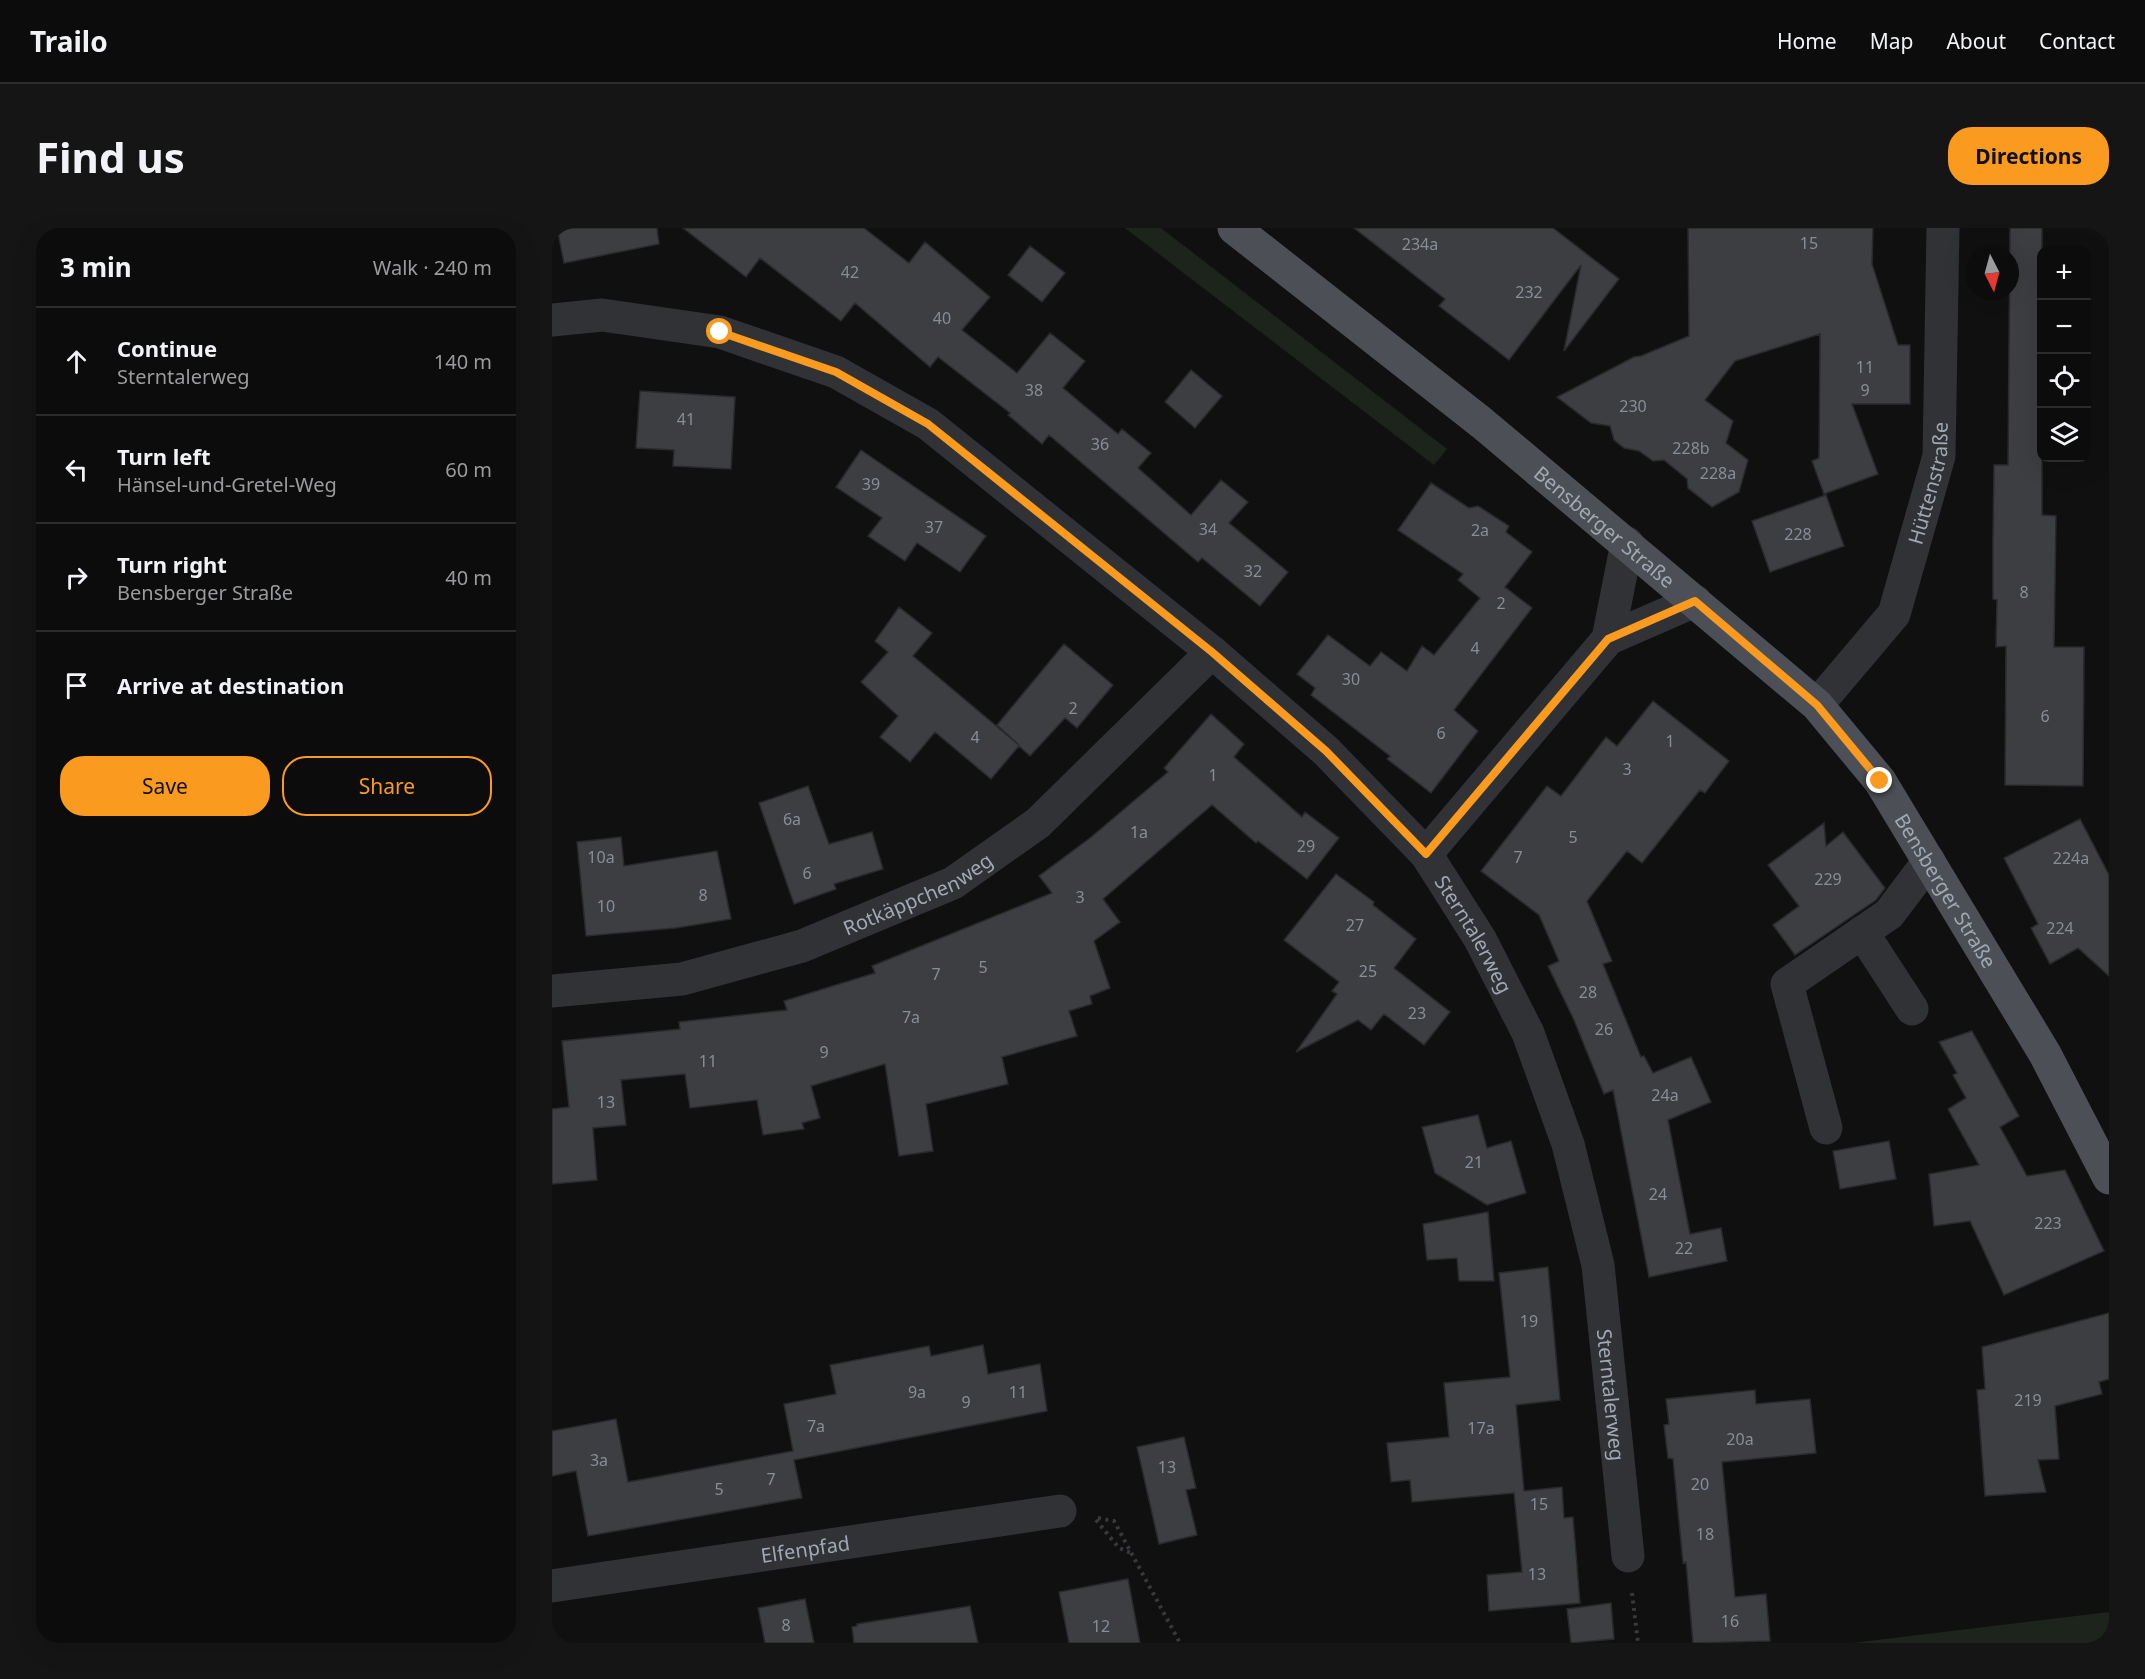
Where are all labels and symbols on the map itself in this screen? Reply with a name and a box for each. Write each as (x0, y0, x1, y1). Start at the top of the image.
house number: 15 (1800, 232, 1818, 254)
house number: 234a (1402, 233, 1438, 255)
north arrow (1965, 246, 2019, 300)
house number: 42 (841, 261, 859, 283)
house number: 232 (1515, 281, 1543, 303)
house number: 40 (933, 307, 951, 329)
route start (706, 318, 732, 344)
house number: 11 (1856, 356, 1874, 378)
house number: 38 (1025, 379, 1043, 401)
house number: 9 (1860, 379, 1870, 401)
house number: 230 (1619, 395, 1647, 417)
house number: 41 (677, 408, 695, 430)
street label: Hüttenstraße (1901, 422, 1953, 547)
house number: 36 (1091, 433, 1109, 455)
house number: 228b (1672, 437, 1710, 459)
street label: Bensberger Straße (1529, 459, 1681, 593)
house number: 228a (1700, 462, 1736, 484)
house number: 39 (862, 473, 880, 495)
house number: 37 (925, 516, 943, 538)
house number: 34 (1199, 518, 1217, 540)
house number: 2a (1471, 519, 1489, 541)
house number: 228 (1784, 523, 1812, 545)
house number: 32 (1244, 560, 1262, 582)
house number: 8 (2019, 581, 2029, 603)
house number: 2 (1496, 592, 1506, 614)
house number: 4 (1470, 637, 1480, 659)
house number: 30 (1342, 668, 1360, 690)
house number: 2 (1068, 697, 1078, 719)
house number: 6 (2040, 705, 2050, 727)
house number: 6 (1436, 722, 1446, 744)
house number: 4 (970, 726, 980, 748)
house number: 1 (1665, 730, 1675, 752)
house number: 3 (1622, 758, 1632, 780)
house number: 1 (1208, 764, 1218, 786)
route end (1866, 767, 1892, 793)
house number: 6a (783, 808, 801, 830)
street label: Bensberger Straße (1889, 808, 2003, 973)
house number: 1a (1130, 821, 1148, 843)
house number: 5 (1568, 826, 1578, 848)
house number: 29 (1297, 835, 1315, 857)
house number: 10a (587, 846, 615, 868)
street label: Rotkäppchenweg (839, 846, 998, 941)
house number: 7 (1513, 846, 1523, 868)
house number: 224a (2053, 847, 2089, 869)
house number: 6 (802, 862, 812, 884)
house number: 229 (1814, 868, 1842, 890)
street label: Sterntalerweg (1429, 870, 1519, 998)
house number: 8 (698, 884, 708, 906)
house number: 3 (1075, 886, 1085, 908)
house number: 10 (597, 895, 615, 917)
house number: 27 (1346, 914, 1364, 936)
house number: 224 (2046, 917, 2074, 939)
house number: 5 (978, 956, 988, 978)
house number: 25 (1359, 960, 1377, 982)
house number: 7 (931, 963, 941, 985)
house number: 28 (1579, 981, 1597, 1003)
house number: 23 (1408, 1002, 1426, 1024)
house number: 7a (902, 1006, 920, 1028)
house number: 26 (1595, 1018, 1613, 1040)
house number: 9 (819, 1041, 829, 1063)
house number: 11 (699, 1050, 717, 1072)
house number: 24a (1651, 1084, 1679, 1106)
house number: 13 (597, 1091, 615, 1113)
house number: 21 (1465, 1151, 1483, 1173)
house number: 24 (1649, 1183, 1667, 1205)
house number: 223 (2034, 1212, 2062, 1234)
house number: 22 (1675, 1237, 1693, 1259)
house number: 19 (1520, 1310, 1538, 1332)
street label: Sterntalerweg (1591, 1327, 1632, 1462)
house number: 9a (908, 1381, 926, 1403)
house number: 11 (1009, 1381, 1027, 1403)
house number: 219 (2014, 1389, 2042, 1411)
house number: 9 (961, 1391, 971, 1413)
house number: 7a (807, 1415, 825, 1437)
house number: 17a (1467, 1417, 1495, 1439)
house number: 20a (1726, 1428, 1754, 1450)
house number: 3a (590, 1449, 608, 1471)
house number: 13 (1158, 1456, 1176, 1478)
house number: 7 (766, 1468, 776, 1490)
house number: 20 (1691, 1473, 1709, 1495)
house number: 5 (714, 1478, 724, 1500)
house number: 15 (1530, 1493, 1548, 1515)
house number: 18 (1696, 1523, 1714, 1545)
street label: Elfenpfad (759, 1529, 852, 1569)
house number: 13 (1528, 1563, 1546, 1585)
house number: 16 (1721, 1610, 1739, 1632)
house number: 8 (781, 1614, 791, 1636)
house number: 12 (1092, 1615, 1110, 1637)

